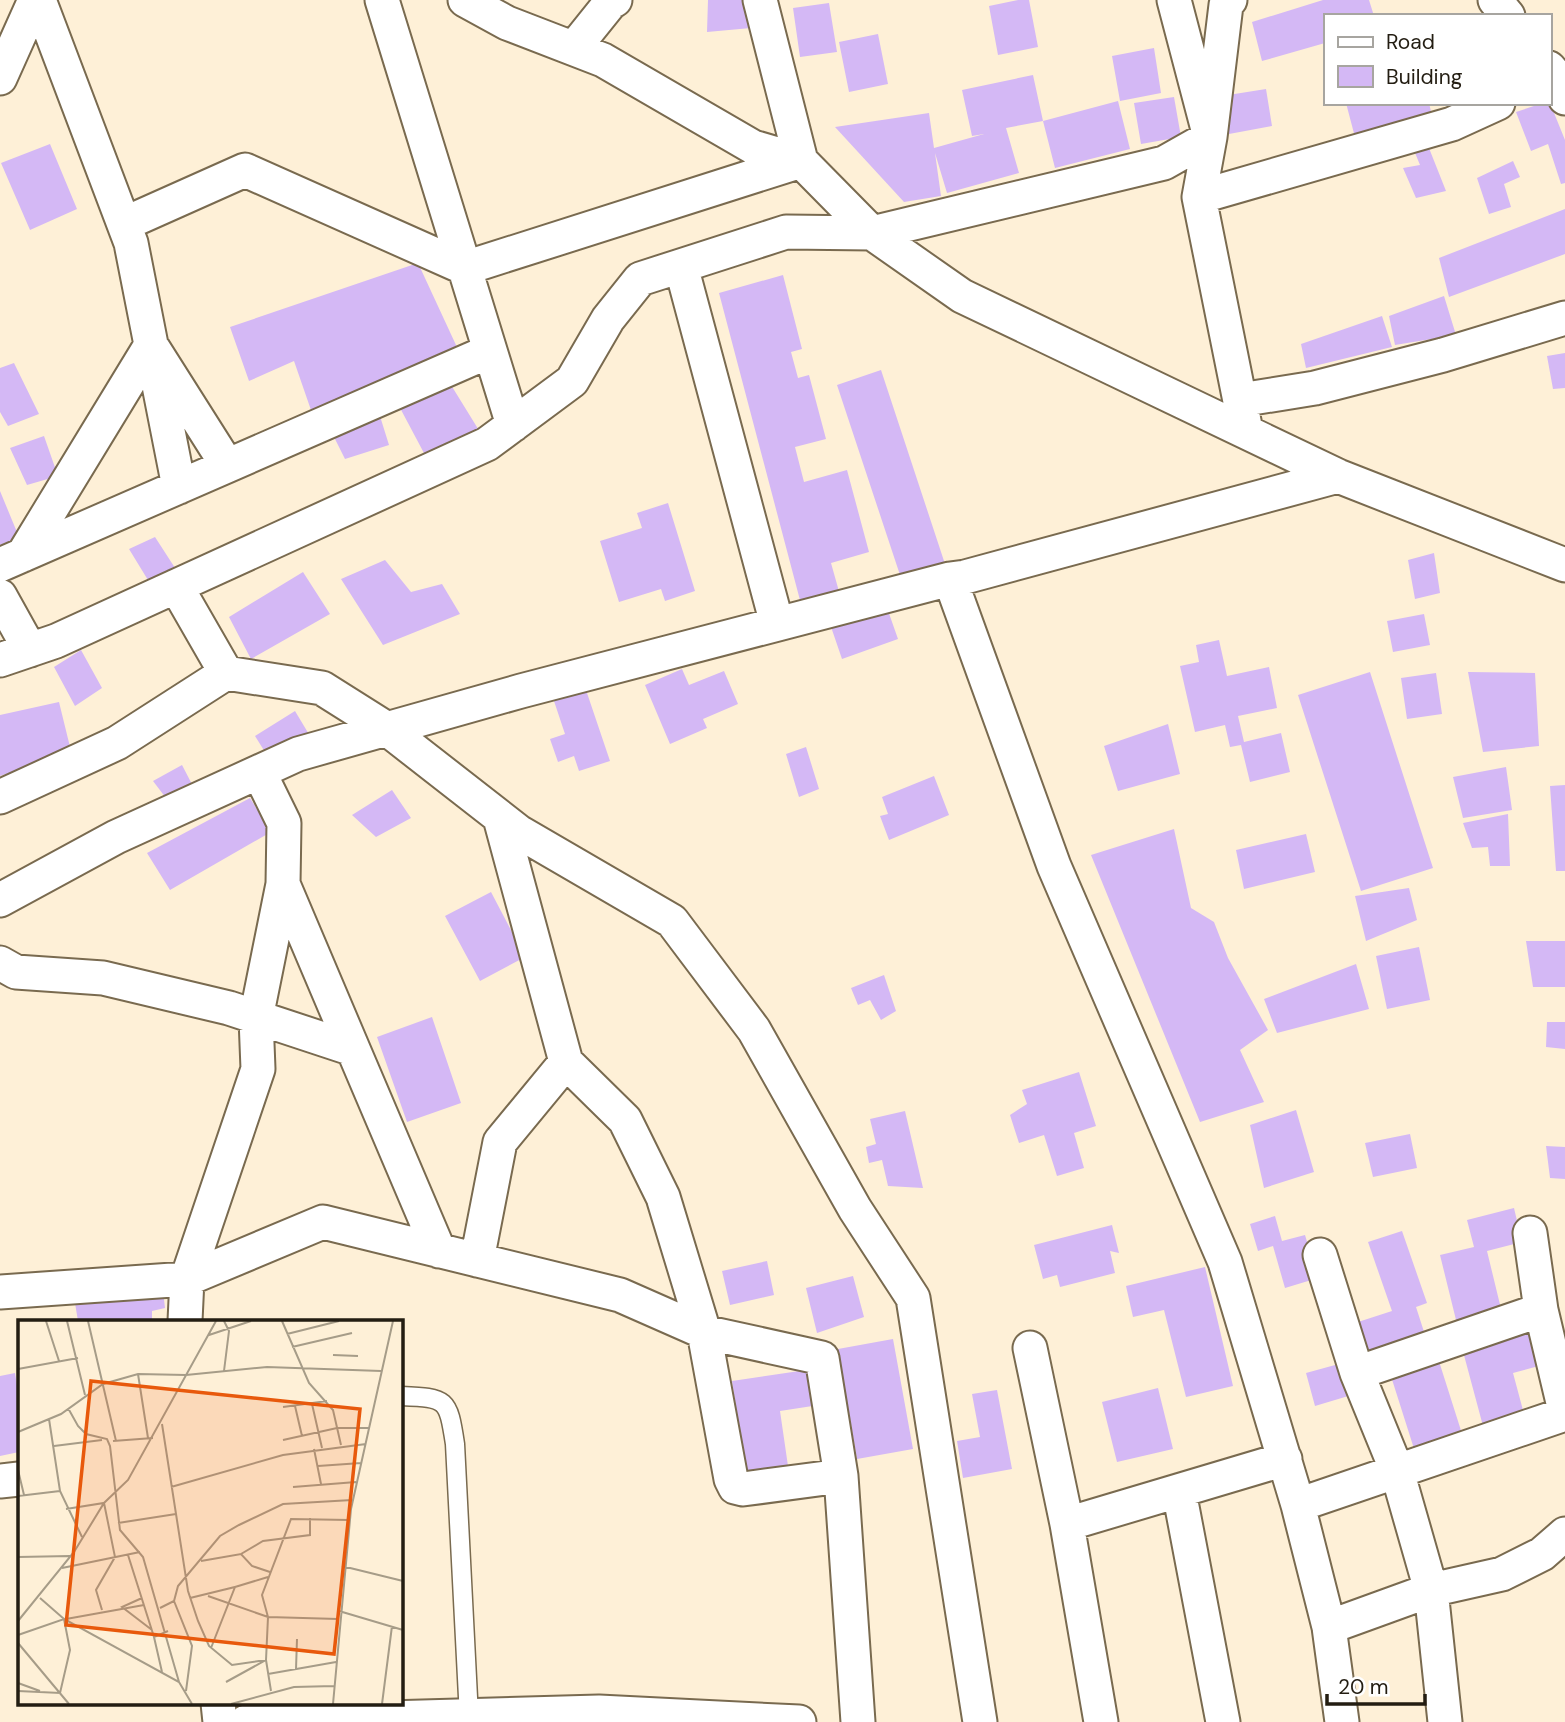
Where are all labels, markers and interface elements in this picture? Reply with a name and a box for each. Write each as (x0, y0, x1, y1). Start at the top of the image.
legend (1324, 14, 1551, 105)
text: Road (1386, 28, 1435, 56)
text: Building (1386, 63, 1463, 91)
inset map (18, 1320, 402, 1704)
scale bar (1327, 1662, 1425, 1706)
text: 20 m (1338, 1673, 1389, 1701)

